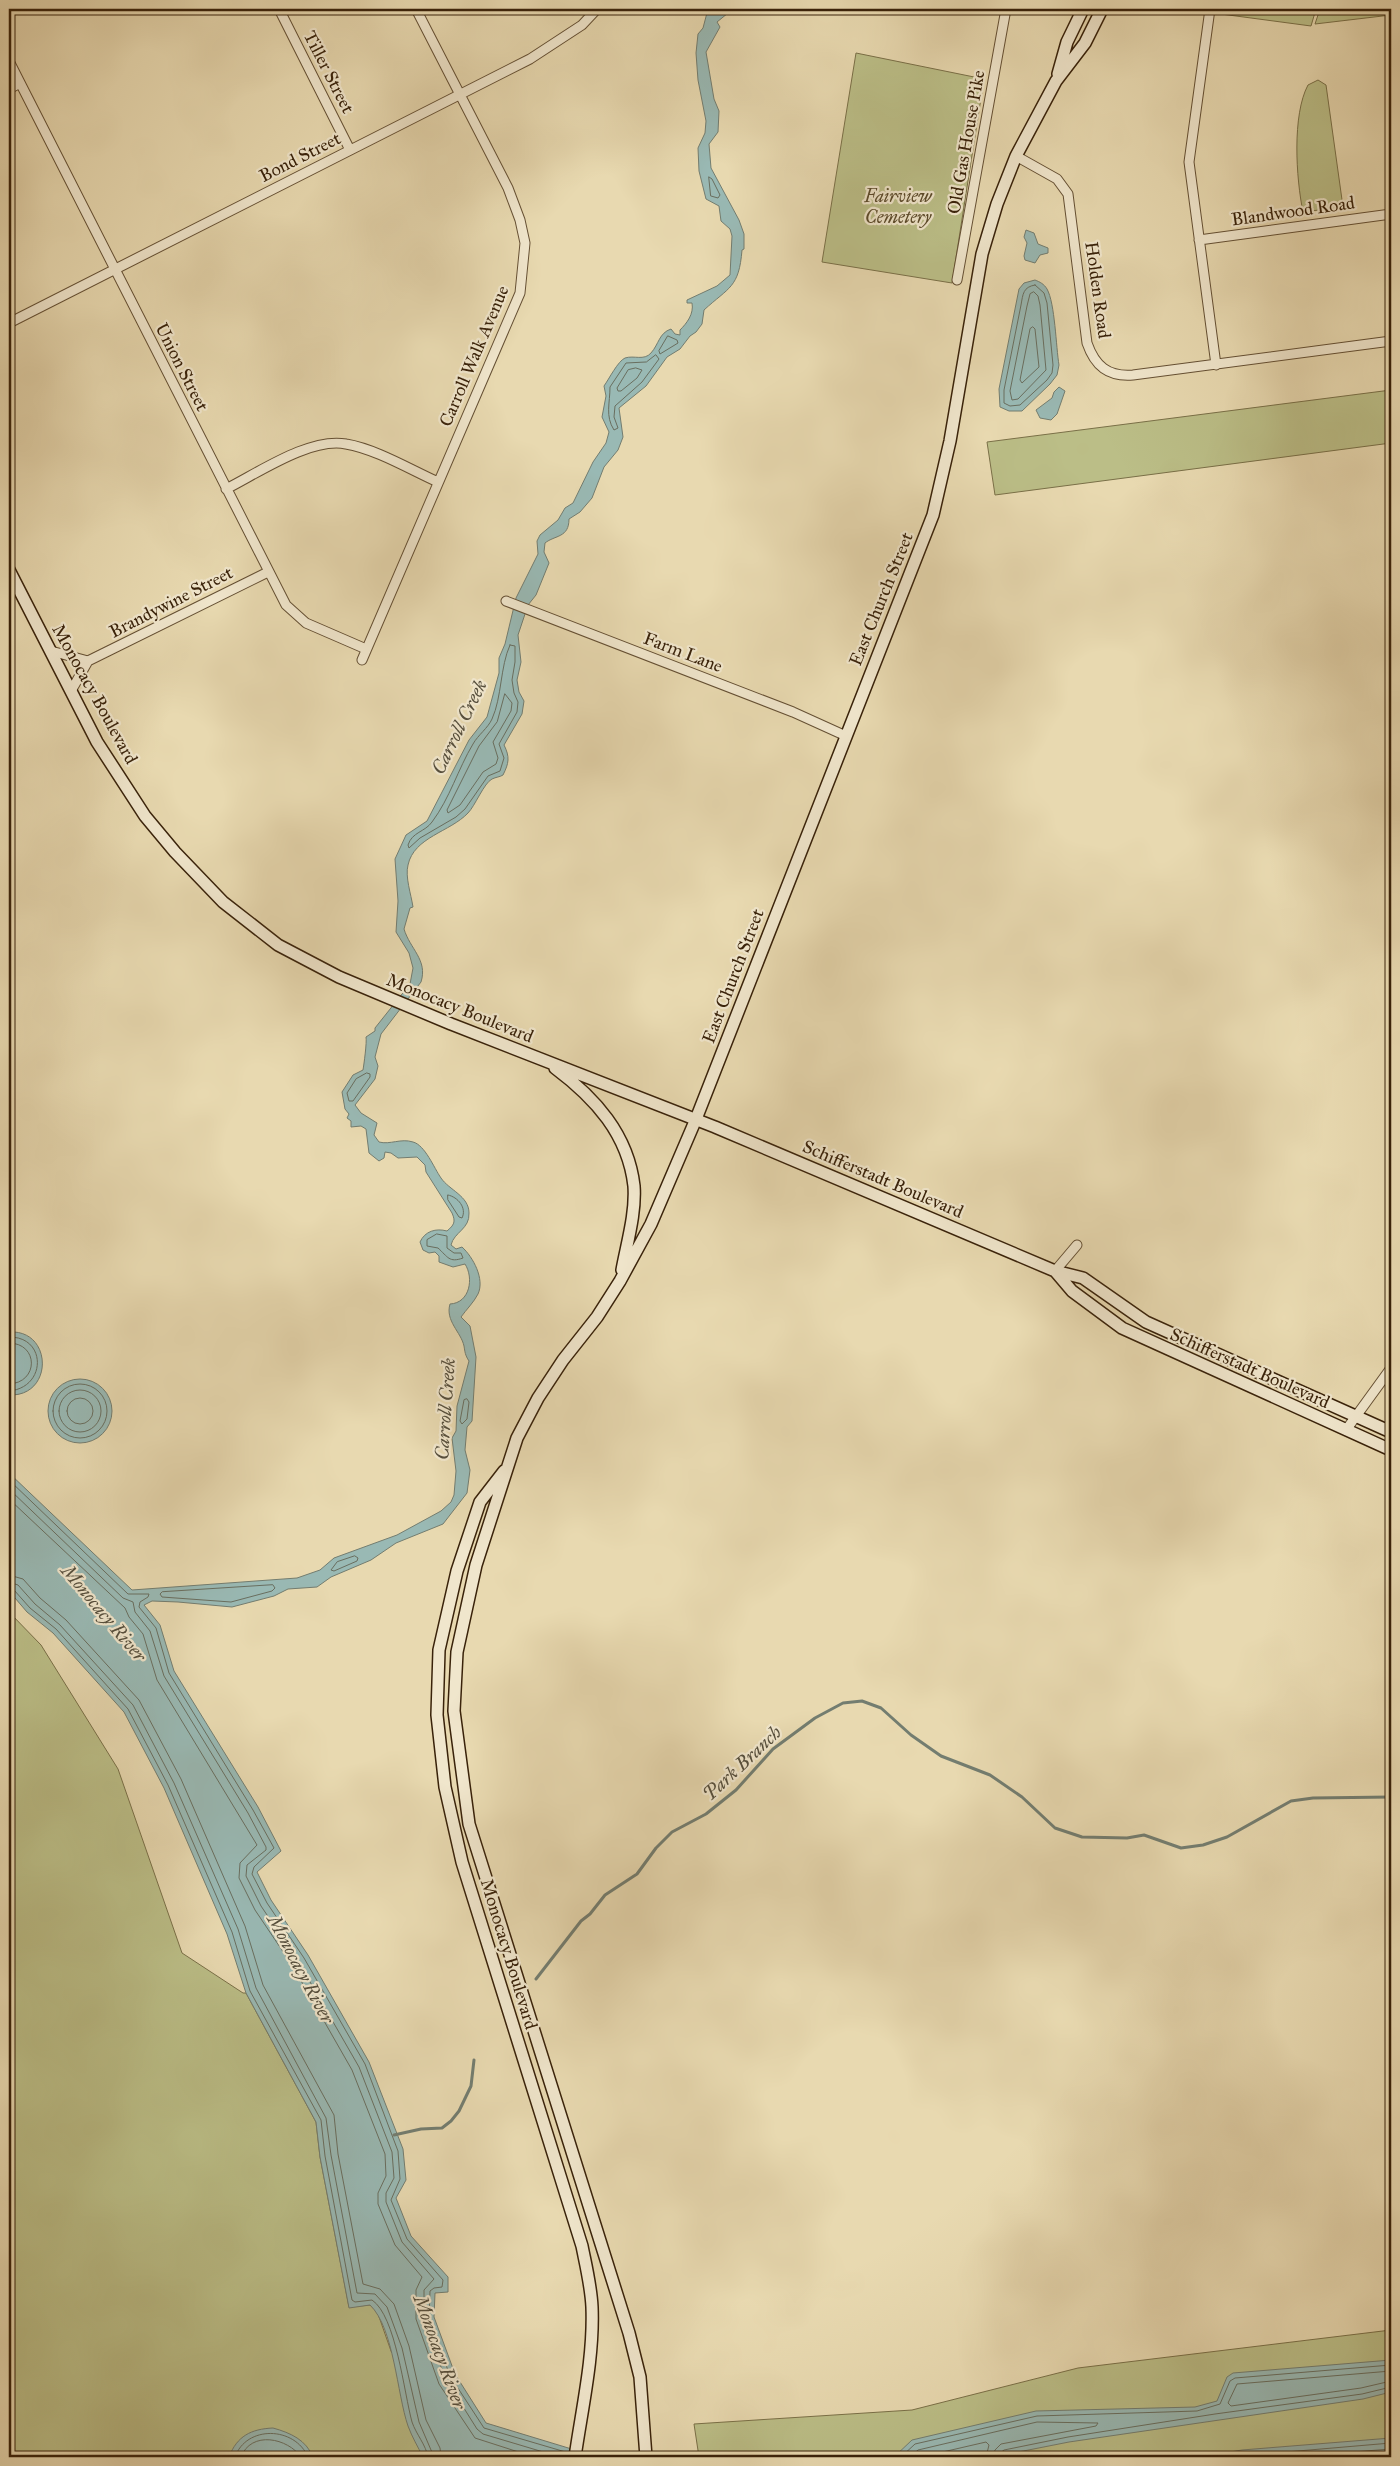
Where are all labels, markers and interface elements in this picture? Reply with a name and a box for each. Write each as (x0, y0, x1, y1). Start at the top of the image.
street label: Tiller Street (299, 27, 359, 118)
street label: Old Gas House Pike (943, 68, 989, 216)
street label: Bond Street (256, 127, 345, 187)
park label: Fairview Cemetery (863, 185, 933, 228)
street label: Blandwood Road (1230, 191, 1356, 231)
street label: Holden Road (1080, 240, 1116, 340)
street label: Carroll Walk Avenue (434, 282, 514, 430)
street label: Union Street (150, 319, 214, 415)
street label: East Church Street (844, 528, 918, 669)
street label: Brandywine Street (105, 561, 237, 643)
street label: Monocacy Boulevard (47, 620, 143, 768)
street label: Farm Lane (640, 627, 726, 677)
water label: Carroll Creek (426, 676, 492, 778)
street label: East Church Street (697, 905, 769, 1046)
street label: Monocacy Boulevard (383, 968, 537, 1048)
street label: Schifferstadt Boulevard (799, 1135, 967, 1223)
street label: Schifferstadt Boulevard (1167, 1323, 1333, 1413)
water label: Carroll Creek (430, 1357, 460, 1461)
water label: Monocacy River (55, 1558, 152, 1667)
water label: Park Branch (698, 1721, 786, 1805)
street label: Monocacy Boulevard (476, 1876, 542, 2032)
water label: Monocacy River (262, 1909, 340, 2028)
water label: Monocacy River (408, 2290, 472, 2413)

